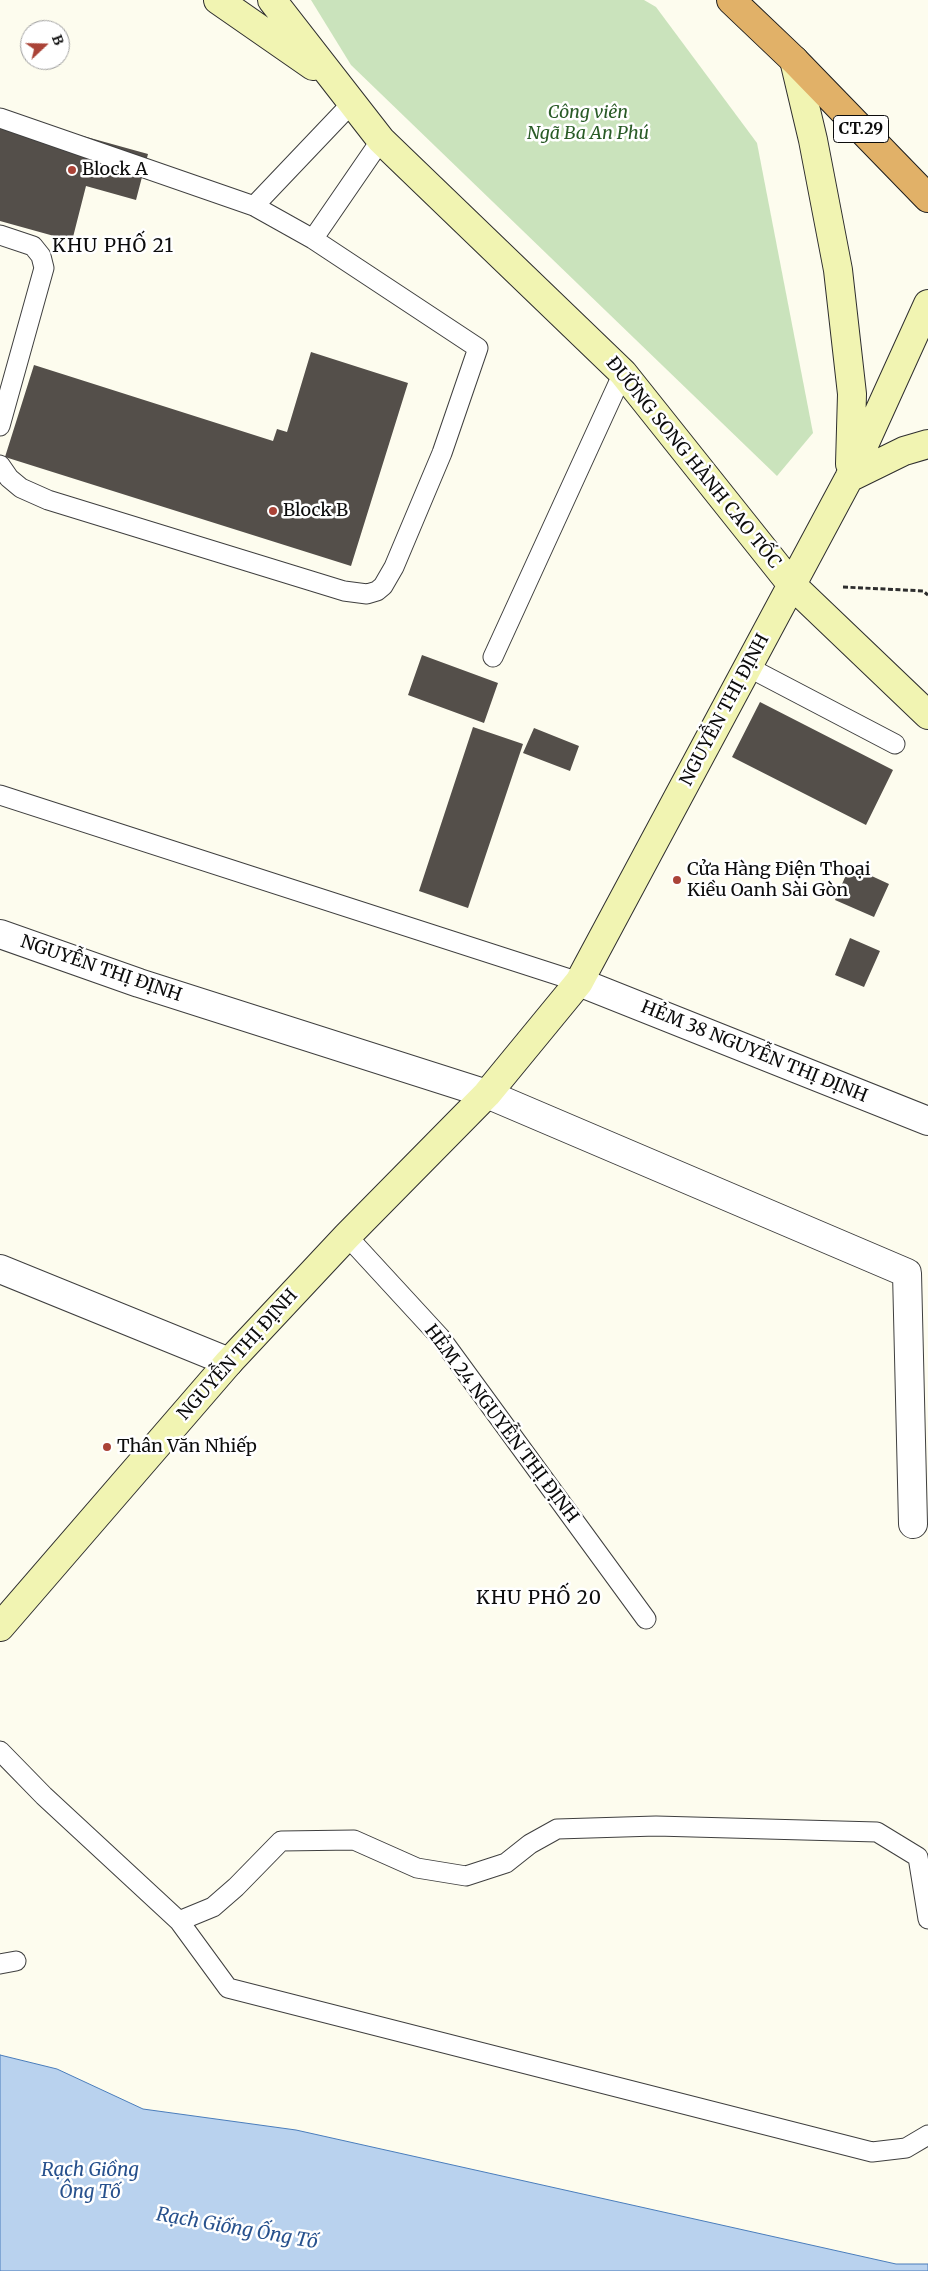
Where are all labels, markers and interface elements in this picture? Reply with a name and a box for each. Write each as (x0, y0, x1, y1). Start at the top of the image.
north arrow (20, 20, 70, 70)
text: B (48, 32, 68, 48)
park label: Công viên Ngã Ba An Phú (527, 102, 649, 144)
road number: CT.29 (834, 116, 888, 142)
place label: Block A (82, 159, 148, 181)
marker: Block A (66, 164, 78, 176)
district label: KHU PHỐ 21 (51, 236, 175, 258)
street label: ĐƯỜNG SONG HÀNH CAO TỐC (601, 353, 785, 573)
place label: Block B (283, 500, 348, 522)
marker: Block B (267, 505, 279, 517)
street label: NGUYỄN THỊ ĐỊNH (676, 630, 774, 790)
place label: Cửa Hàng Điện Thoại Kiều Oanh Sài Gòn (687, 859, 871, 902)
marker: Cửa Hàng Điện Thoại Kiều Oanh Sài Gòn (671, 874, 683, 886)
street label: NGUYỄN THỊ ĐỊNH (18, 931, 184, 1007)
street label: HẺM 38 NGUYỄN THỊ ĐỊNH (638, 997, 870, 1107)
street label: NGUYỄN THỊ ĐỊNH (174, 1285, 302, 1425)
street label: HẺM 24 NGUYỄN THỊ ĐỊNH (419, 1321, 583, 1527)
place label: Thân Văn Nhiếp (117, 1436, 257, 1458)
marker: Thân Văn Nhiếp (101, 1441, 113, 1453)
district label: KHU PHỐ 20 (475, 1588, 603, 1610)
water label: Rạch Giồng Ông Tố (41, 2160, 139, 2204)
water label: Rạch Giống Ống Tố (154, 2204, 320, 2254)

